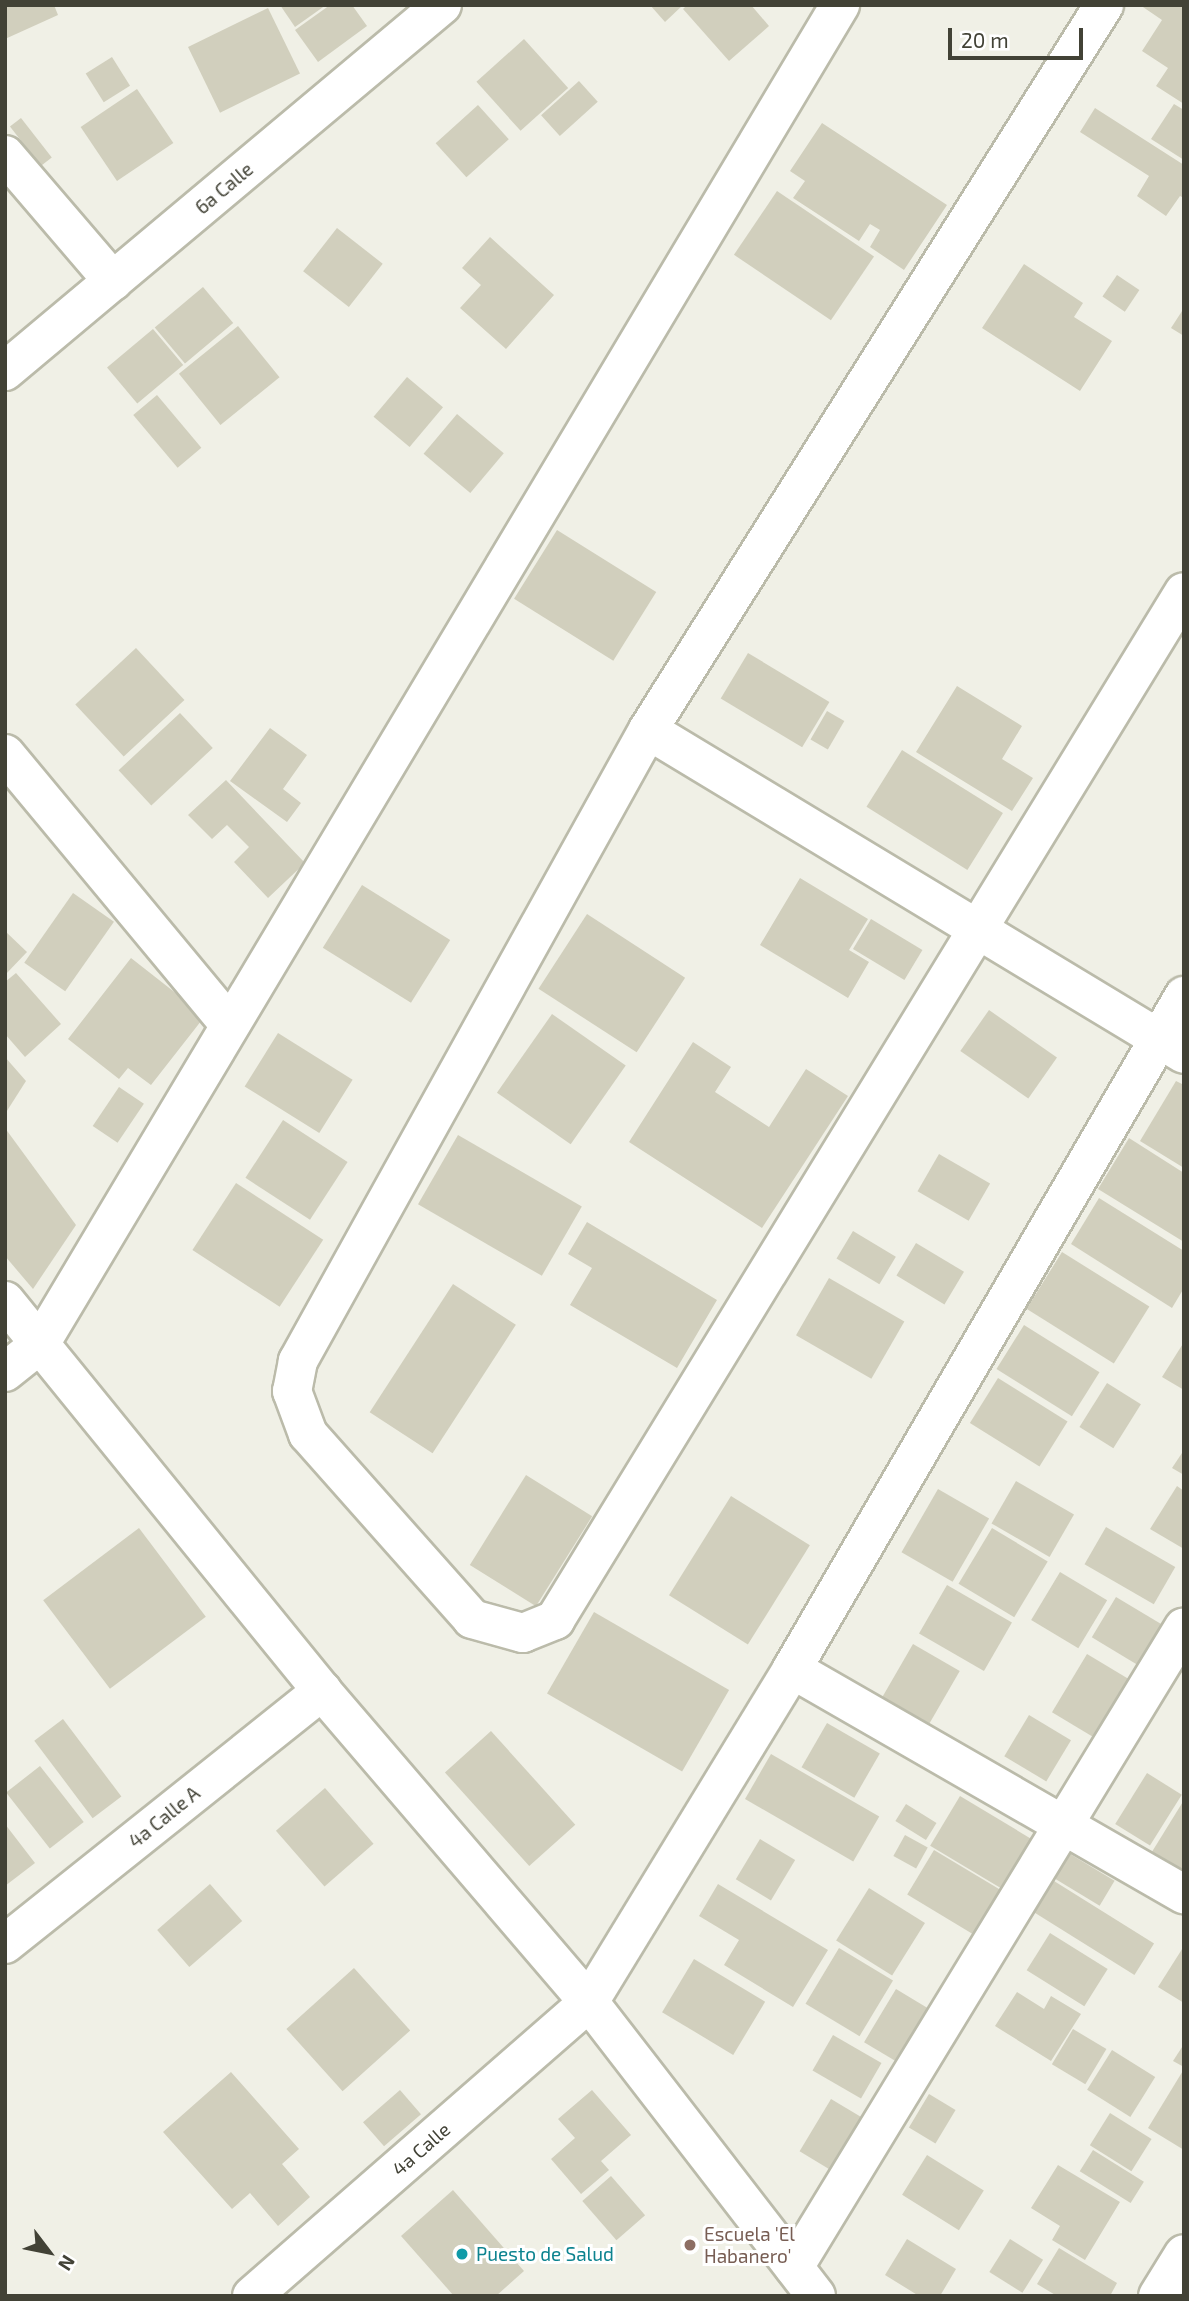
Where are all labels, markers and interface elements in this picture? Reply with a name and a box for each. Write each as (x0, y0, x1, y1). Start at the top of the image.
scale bar (951, 14, 1086, 58)
text: 20 m (961, 27, 1009, 52)
street label: 6a Calle (191, 157, 257, 219)
street label: 4a Calle A (124, 1781, 204, 1853)
street label: 4a Calle (387, 2118, 455, 2180)
north arrow (14, 2217, 84, 2287)
place label: Escuela 'El Habanero' (704, 2223, 795, 2267)
marker: Escuela 'El Habanero' (682, 2237, 698, 2253)
place label: Puesto de Salud (476, 2243, 614, 2265)
marker: Puesto de Salud (454, 2246, 470, 2262)
text: N (54, 2251, 81, 2275)

